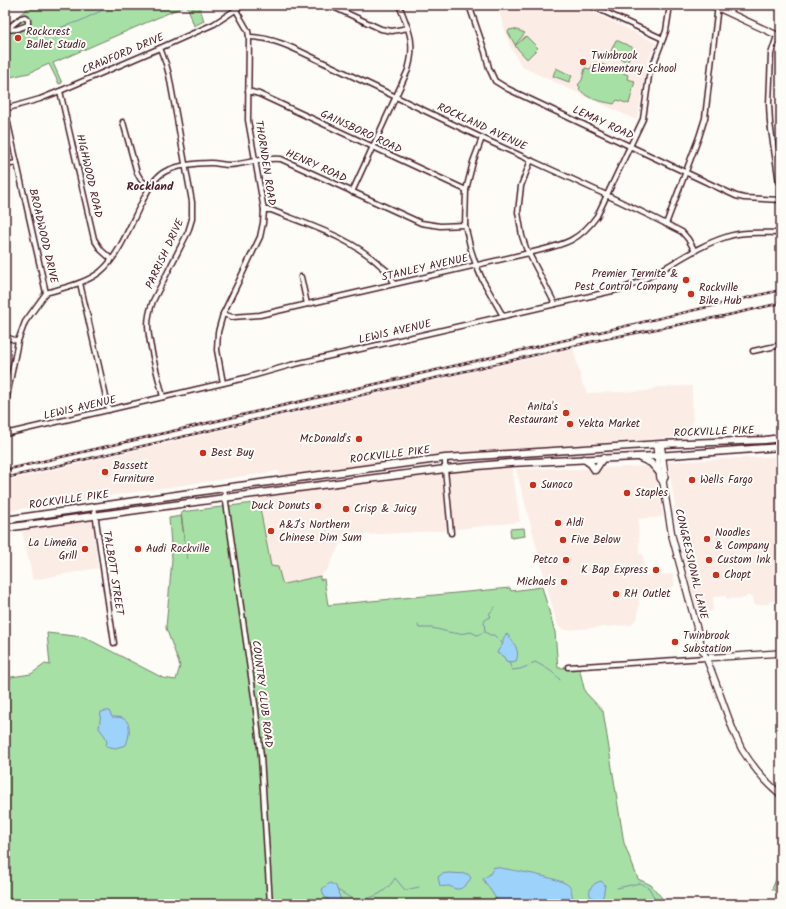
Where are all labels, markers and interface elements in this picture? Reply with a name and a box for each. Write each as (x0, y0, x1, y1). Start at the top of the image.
place label: Rockcrest Ballet Studio (26, 23, 86, 54)
street label: CRAWFORD DRIVE (79, 28, 168, 79)
marker: Rockcrest Ballet Studio (13, 33, 23, 43)
place label: Twinbrook Elementary School (591, 47, 677, 78)
marker: Twinbrook Elementary School (578, 57, 588, 67)
street label: ROCKLAND AVENUE (434, 98, 530, 156)
street label: LEMAY ROAD (570, 101, 636, 145)
street label: GAINSBORO ROAD (317, 105, 405, 159)
street label: THORNDEN ROAD (249, 119, 281, 207)
street label: HIGHWOOD ROAD (71, 132, 107, 220)
street label: HENRY ROAD (282, 144, 350, 188)
district label: Rockland (127, 177, 174, 196)
street label: BROADWOOD DRIVE (23, 187, 63, 286)
street label: PARRISH DRIVE (141, 215, 189, 292)
street label: STANLEY AVENUE (380, 249, 471, 287)
place label: Premier Termite & Pest Control Company (575, 265, 679, 296)
marker: Premier Termite & Pest Control Company (681, 275, 691, 285)
place label: Rockville Bike Hub (699, 279, 742, 310)
marker: Rockville Bike Hub (686, 289, 696, 299)
street label: LEWIS AVENUE (357, 315, 434, 349)
street label: LEWIS AVENUE (42, 391, 119, 425)
place label: Anita's Restaurant (508, 398, 559, 429)
marker: Anita's Restaurant (561, 408, 571, 418)
place label: Yekta Market (578, 415, 641, 433)
marker: Yekta Market (565, 419, 575, 429)
street label: ROCKVILLE PIKE (673, 422, 755, 442)
place label: McDonald's (300, 430, 351, 448)
marker: McDonald's (354, 434, 364, 444)
street label: ROCKVILLE PIKE (349, 441, 432, 469)
place label: Best Buy (211, 444, 255, 462)
marker: Best Buy (198, 448, 208, 458)
place label: Bassett Furniture (113, 457, 154, 488)
marker: Bassett Furniture (100, 467, 110, 477)
place label: Wells Fargo (700, 471, 753, 489)
marker: Wells Fargo (687, 475, 697, 485)
place label: Sunoco (541, 476, 573, 494)
marker: Sunoco (528, 480, 538, 490)
place label: Staples (635, 484, 668, 502)
street label: ROCKVILLE PIKE (28, 485, 111, 515)
marker: Staples (622, 488, 632, 498)
place label: Duck Donuts (251, 497, 310, 515)
place label: Crisp & Juicy (354, 500, 417, 518)
marker: Duck Donuts (313, 501, 323, 511)
marker: Crisp & Juicy (341, 504, 351, 514)
street label: CONGRESSIONAL LANE (669, 507, 713, 622)
place label: Aldi (566, 514, 584, 532)
place label: A&J's Northern Chinese Dim Sum (279, 516, 362, 547)
marker: Aldi (553, 518, 563, 528)
place label: Noodles & Company (715, 524, 770, 555)
marker: A&J's Northern Chinese Dim Sum (266, 526, 276, 536)
street label: TALBOTT STREET (97, 529, 129, 618)
place label: Five Below (571, 531, 621, 549)
place label: La Limeña Grill (28, 534, 77, 565)
marker: Noodles & Company (702, 534, 712, 544)
marker: Five Below (558, 535, 568, 545)
place label: Audi Rockville (146, 540, 210, 558)
marker: La Limeña Grill (80, 544, 90, 554)
marker: Audi Rockville (133, 544, 143, 554)
place label: Petco (533, 551, 558, 569)
place label: Custom Ink (717, 551, 771, 569)
marker: Petco (561, 555, 571, 565)
marker: Custom Ink (704, 555, 714, 565)
place label: K Bap Express (581, 561, 648, 579)
marker: K Bap Express (651, 565, 661, 575)
place label: Chopt (724, 566, 752, 584)
marker: Chopt (711, 570, 721, 580)
place label: Michaels (516, 573, 556, 591)
marker: Michaels (559, 577, 569, 587)
place label: RH Outlet (624, 585, 671, 603)
marker: RH Outlet (611, 589, 621, 599)
place label: Twinbrook Substation (683, 627, 732, 658)
marker: Twinbrook Substation (670, 637, 680, 647)
street label: COUNTRY CLUB ROAD (246, 639, 278, 749)

